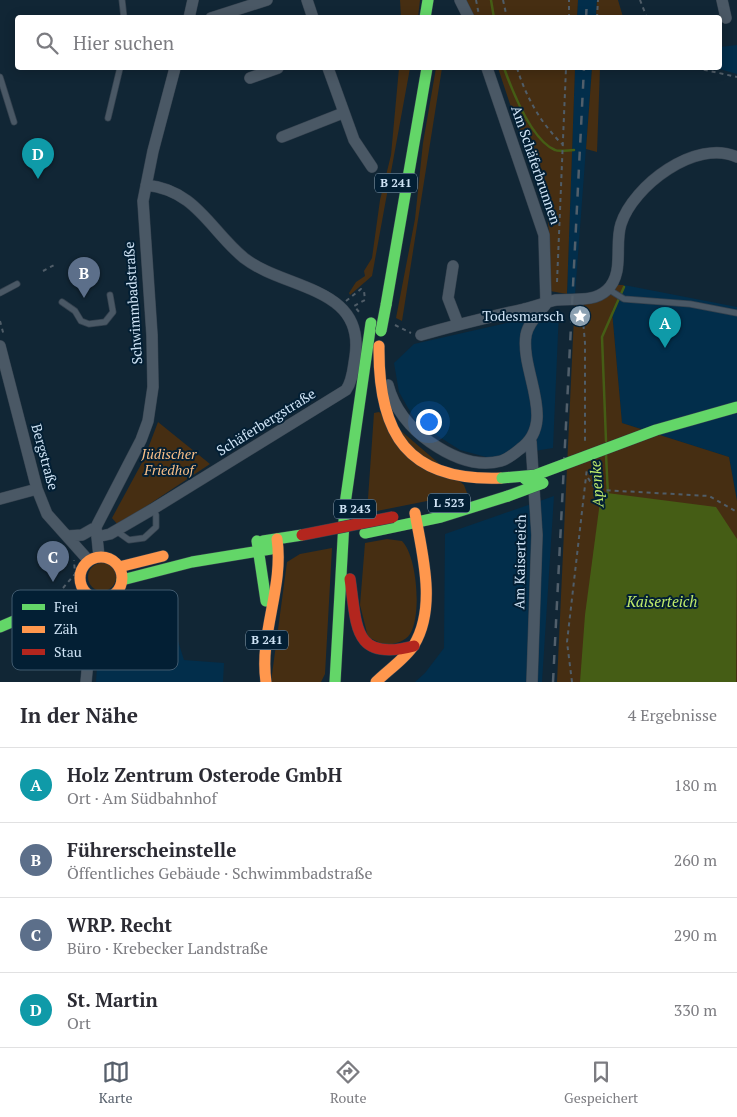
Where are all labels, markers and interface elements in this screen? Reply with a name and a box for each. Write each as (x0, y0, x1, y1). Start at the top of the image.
search box (15, 15, 722, 70)
icon: search (33, 29, 61, 57)
text: Hier suchen (73, 30, 174, 55)
street label: Am Schäferbrunnen (507, 103, 566, 227)
pin: D (22, 138, 54, 179)
road number: B 241 (375, 174, 417, 192)
street label: Schwimmbadstraße (119, 241, 146, 365)
pin: B (68, 257, 100, 298)
place icon: Todesmarsch (568, 304, 592, 328)
place label: Todesmarsch (482, 306, 564, 325)
pin: A (649, 307, 681, 348)
street label: Schäferbergstraße (213, 383, 319, 460)
your location (416, 409, 442, 435)
street label: Bergstraße (27, 422, 63, 492)
park label: Jüdischer Friedhof (141, 444, 197, 479)
water label: Apenke (584, 460, 608, 509)
road number: L 523 (428, 493, 470, 512)
road number: B 243 (334, 499, 376, 518)
street label: Am Kaiserteich (509, 514, 530, 610)
pin: C (37, 541, 69, 582)
legend (12, 590, 178, 670)
water label: Kaiserteich (626, 591, 697, 611)
text: Frei (54, 597, 78, 616)
text: Zäh (54, 619, 78, 638)
road number: B 241 (246, 630, 288, 650)
text: Stau (54, 642, 82, 661)
text: In der Nähe (20, 701, 138, 729)
text: 4 Ergebnisse (628, 704, 717, 726)
text: Holz Zentrum Osterode GmbH (67, 762, 342, 787)
text: A (30, 774, 42, 796)
text: 180 m (674, 774, 717, 796)
text: Ort · Am Südbahnhof (67, 787, 217, 809)
text: Führerscheinstelle (67, 837, 236, 862)
text: B (31, 849, 41, 871)
text: 260 m (674, 849, 717, 871)
text: Öffentliches Gebäude · Schwimmbadstraße (67, 862, 372, 884)
text: WRP. Recht (67, 912, 172, 937)
text: C (31, 924, 41, 946)
text: 290 m (674, 924, 717, 946)
text: Büro · Krebecker Landstraße (67, 937, 268, 959)
text: St. Martin (67, 987, 158, 1012)
text: D (30, 999, 42, 1021)
text: 330 m (674, 999, 717, 1021)
text: Ort (67, 1012, 91, 1034)
tab: Karte (99, 1058, 132, 1107)
tab: Route (330, 1058, 367, 1107)
tab: Gespeichert (564, 1058, 638, 1107)

